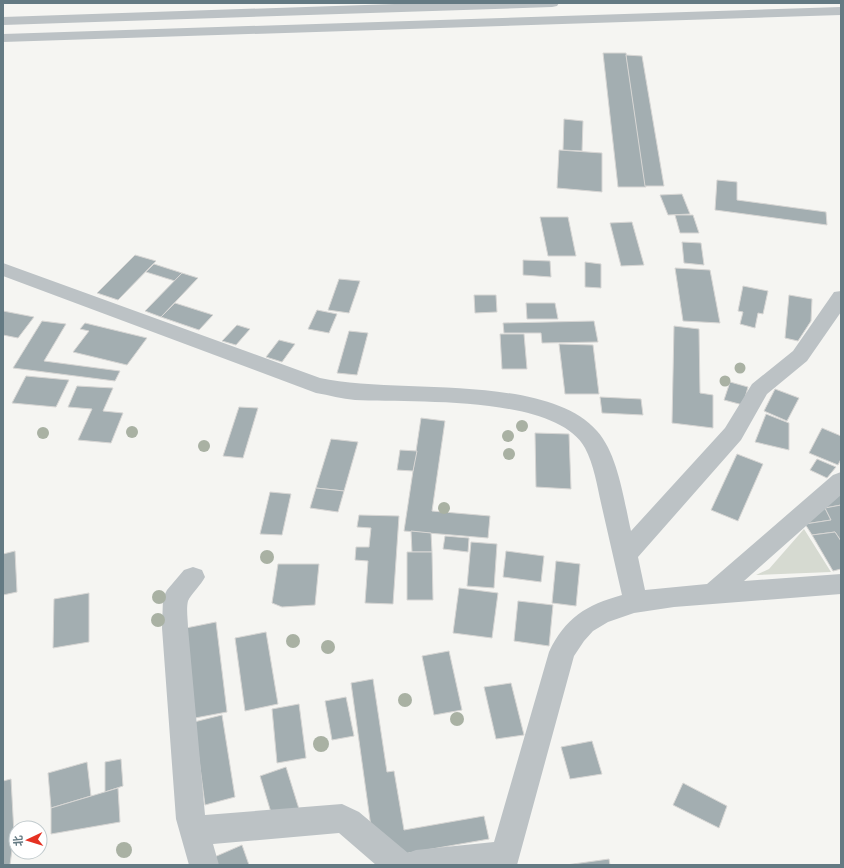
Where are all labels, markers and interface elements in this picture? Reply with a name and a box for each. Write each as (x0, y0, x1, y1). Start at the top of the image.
north arrow (8, 820, 48, 860)
text: 北 (12, 835, 25, 847)

